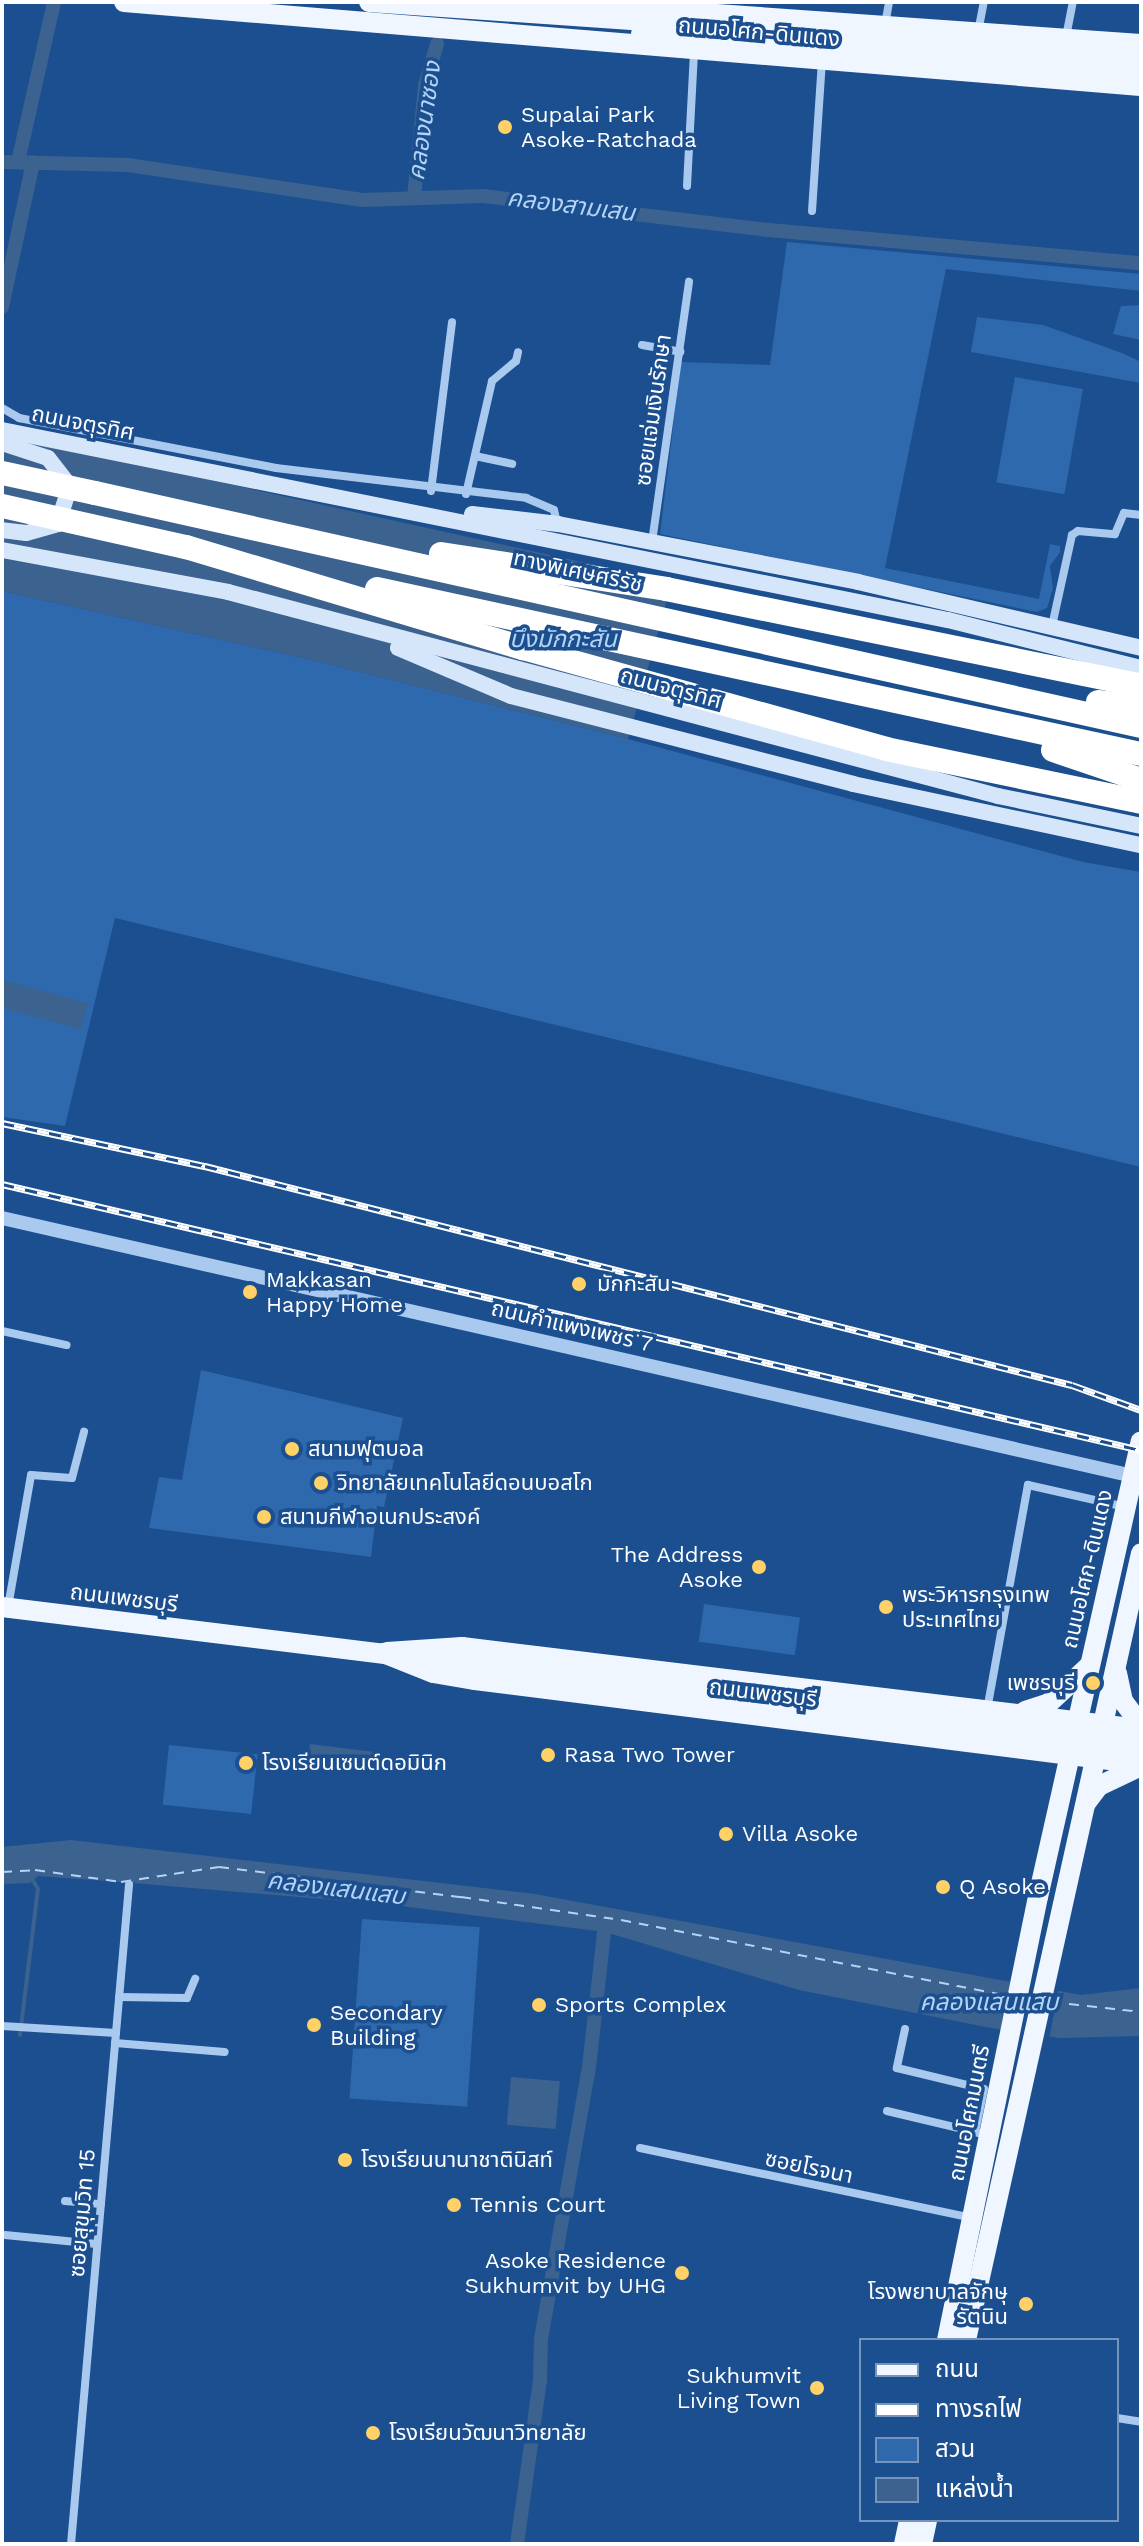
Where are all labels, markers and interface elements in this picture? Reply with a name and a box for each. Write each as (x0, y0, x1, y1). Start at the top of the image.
street label: ถนนอโศก-ดินแดง (677, 12, 841, 52)
water label: คลองนาซอง (402, 60, 448, 182)
place label: Supalai Park Asoke-Ratchada (521, 101, 697, 152)
marker: Supalai Park Asoke-Ratchada (496, 118, 514, 136)
water label: คลองสามเสน (505, 184, 637, 228)
street label: ซอยแจ่มเงินรักษา (629, 332, 677, 488)
street label: ถนนจตุรทิศ (30, 400, 136, 446)
street label: ทางพิเศษศรีรัช (511, 544, 645, 598)
water label: บึงมักกะสัน (509, 626, 617, 654)
street label: ถนนจตุรทิศ (617, 662, 725, 714)
place label: Makkasan Happy Home (266, 1266, 403, 1318)
place label: มักกะสัน (597, 1271, 670, 1297)
marker: มักกะสัน (568, 1273, 590, 1295)
marker: Makkasan Happy Home (241, 1283, 259, 1301)
street label: ถนนกำแพงเพชร 7 (488, 1295, 656, 1357)
place label: สนามฟุตบอล (308, 1436, 424, 1462)
marker: สนามฟุตบอล (283, 1440, 301, 1458)
place label: วิทยาลัยเทคโนโลยีดอนบอสโก (337, 1470, 593, 1496)
marker: วิทยาลัยเทคโนโลยีดอนบอสโก (312, 1474, 330, 1492)
street label: ถนนอโศก-ดินแดง (1056, 1487, 1118, 1651)
place label: สนามกีฬาอเนกประสงค์ (280, 1504, 480, 1530)
marker: สนามกีฬาอเนกประสงค์ (255, 1508, 273, 1526)
place label: The Address Asoke (610, 1541, 743, 1592)
marker: The Address Asoke (750, 1558, 768, 1576)
street label: ถนนเพชรบุรี (69, 1578, 179, 1618)
place label: พระวิหารกรุงเทพ ประเทศไทย (902, 1581, 1050, 1632)
marker: พระวิหารกรุงเทพ ประเทศไทย (877, 1598, 895, 1616)
place label: เพชรบุรี (1007, 1670, 1075, 1696)
marker: เพชรบุรี (1082, 1672, 1104, 1694)
street label: ถนนเพชรบุรี (708, 1673, 818, 1713)
place label: Rasa Two Tower (564, 1742, 737, 1768)
marker: Rasa Two Tower (539, 1746, 557, 1764)
place label: โรงเรียนเซนต์ดอมินิก (262, 1750, 447, 1776)
marker: โรงเรียนเซนต์ดอมินิก (237, 1754, 255, 1772)
place label: Villa Asoke (742, 1821, 860, 1847)
marker: Villa Asoke (717, 1825, 735, 1843)
water label: คลองแสนแสบ (265, 1866, 407, 1912)
place label: Q Asoke (959, 1874, 1047, 1900)
marker: Q Asoke (934, 1878, 952, 1896)
water label: คลองแสนแสบ (920, 1989, 1058, 2017)
place label: Sports Complex (555, 1992, 726, 2018)
marker: Sports Complex (530, 1996, 548, 2014)
place label: Secondary Building (330, 1999, 443, 2050)
marker: Secondary Building (305, 2016, 323, 2034)
street label: ถนนอโศกมนตรี (943, 2043, 995, 2183)
street label: ซอยโรจนา (763, 2145, 855, 2189)
place label: โรงเรียนนานาชาตินิสท์ (361, 2147, 553, 2173)
street label: ซอยสุขุมวิท 15 (63, 2148, 101, 2278)
marker: โรงเรียนนานาชาตินิสท์ (336, 2151, 354, 2169)
place label: Tennis Court (470, 2192, 605, 2218)
marker: Tennis Court (445, 2196, 463, 2214)
place label: Asoke Residence Sukhumvit by UHG (464, 2247, 666, 2298)
marker: Asoke Residence Sukhumvit by UHG (673, 2264, 691, 2282)
place label: โรงพยาบาลจักษุ รัตนิน (868, 2278, 1008, 2330)
marker: โรงพยาบาลจักษุ รัตนิน (1015, 2293, 1037, 2315)
legend (859, 2338, 1119, 2522)
text: ถนน (935, 2355, 979, 2383)
place label: Sukhumvit Living Town (676, 2362, 801, 2414)
marker: Sukhumvit Living Town (808, 2379, 826, 2397)
text: ทางรถไฟ (935, 2395, 1022, 2423)
place label: โรงเรียนวัฒนาวิทยาลัย (389, 2420, 587, 2446)
marker: โรงเรียนวัฒนาวิทยาลัย (364, 2424, 382, 2442)
text: สวน (935, 2435, 975, 2463)
text: แหล่งน้ำ (935, 2475, 1014, 2503)

